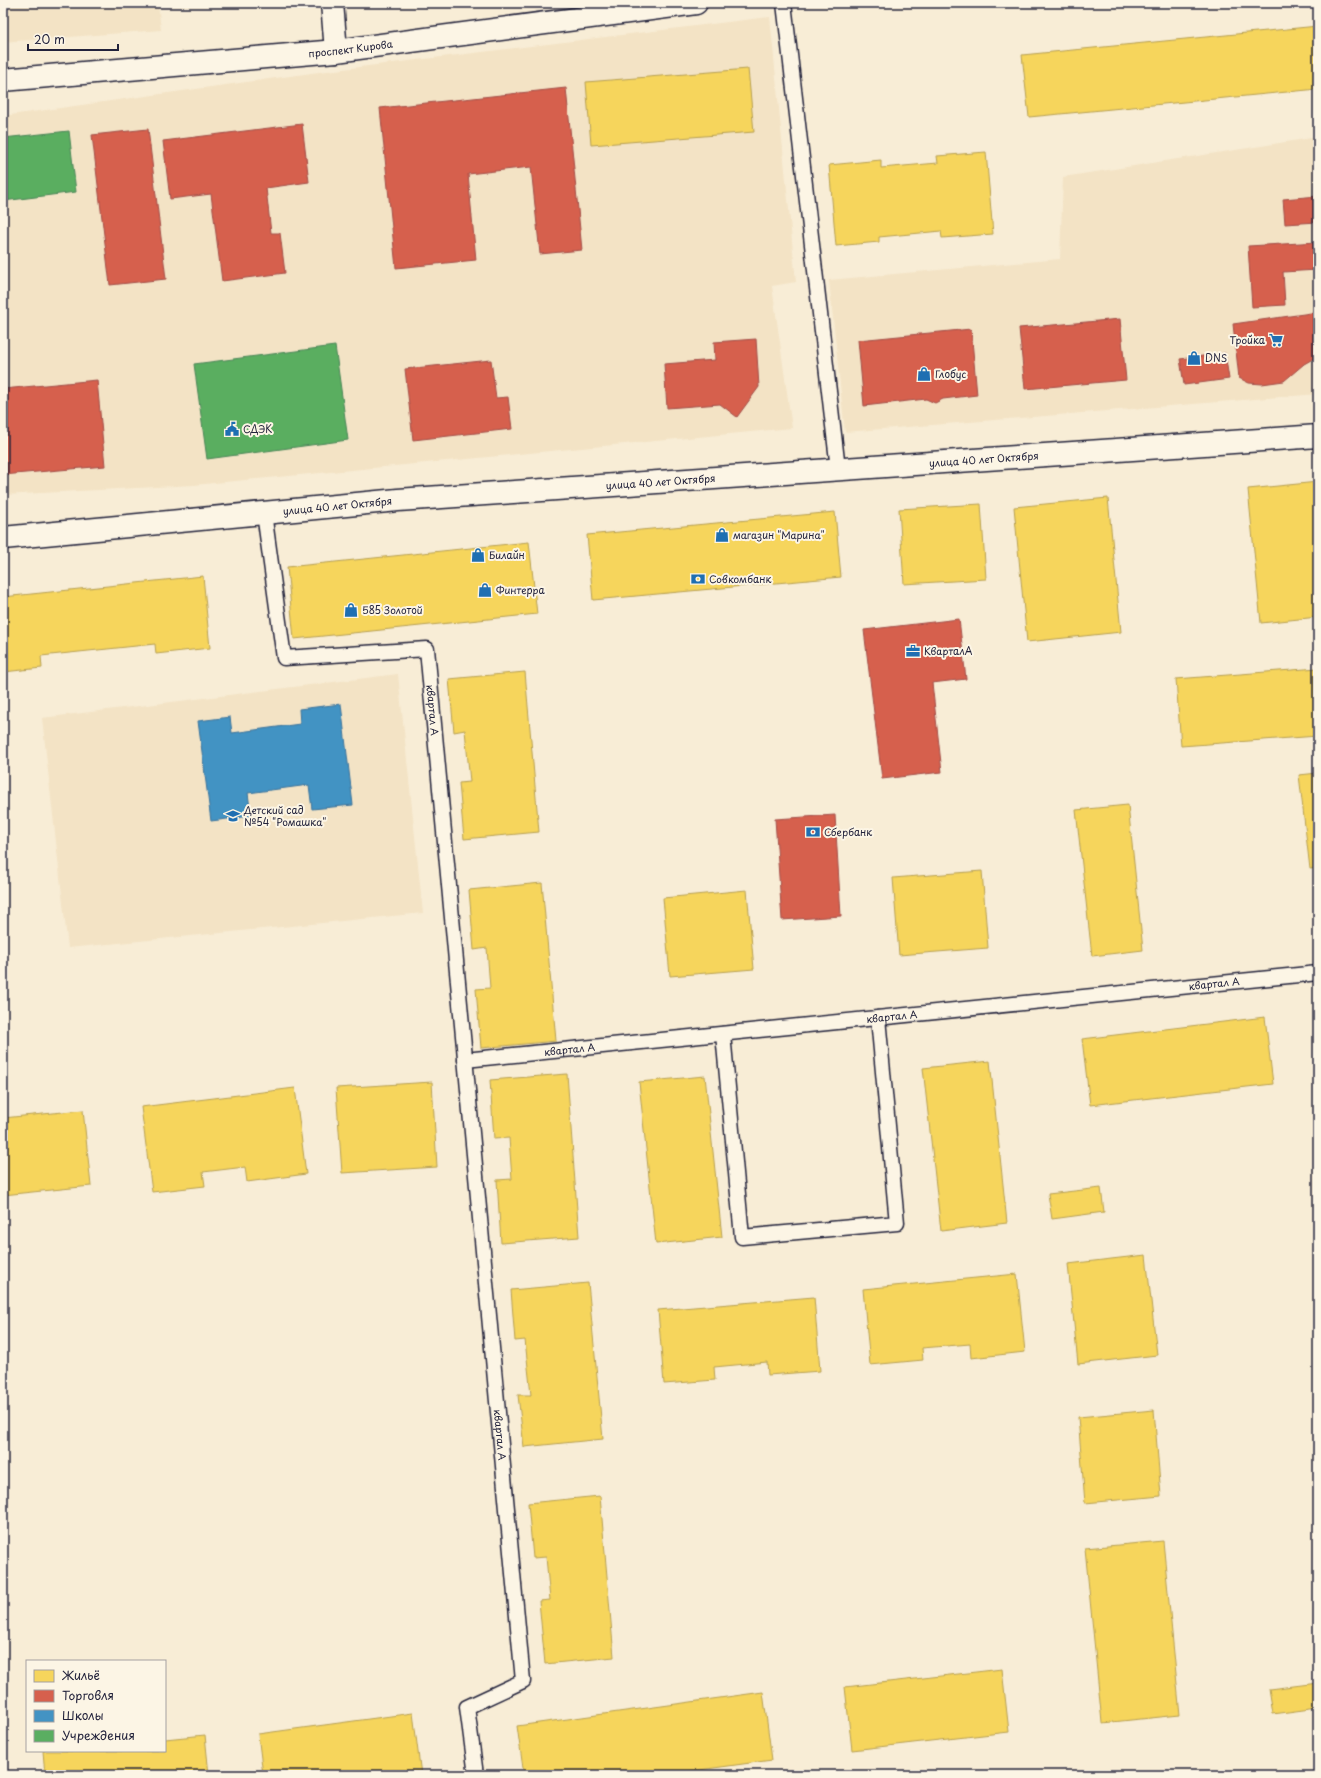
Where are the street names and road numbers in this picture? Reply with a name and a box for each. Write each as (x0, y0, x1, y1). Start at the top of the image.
street label: проспект Кирова (308, 35, 394, 60)
street label: улица 40 лет Октября (928, 447, 1039, 470)
street label: улица 40 лет Октября (605, 470, 716, 493)
street label: улица 40 лет Октября (282, 493, 393, 518)
street label: квартал А (423, 684, 443, 737)
street label: квартал А (1188, 973, 1241, 993)
street label: квартал А (866, 1006, 918, 1026)
street label: квартал А (543, 1039, 596, 1059)
street label: квартал А (491, 1409, 510, 1461)

